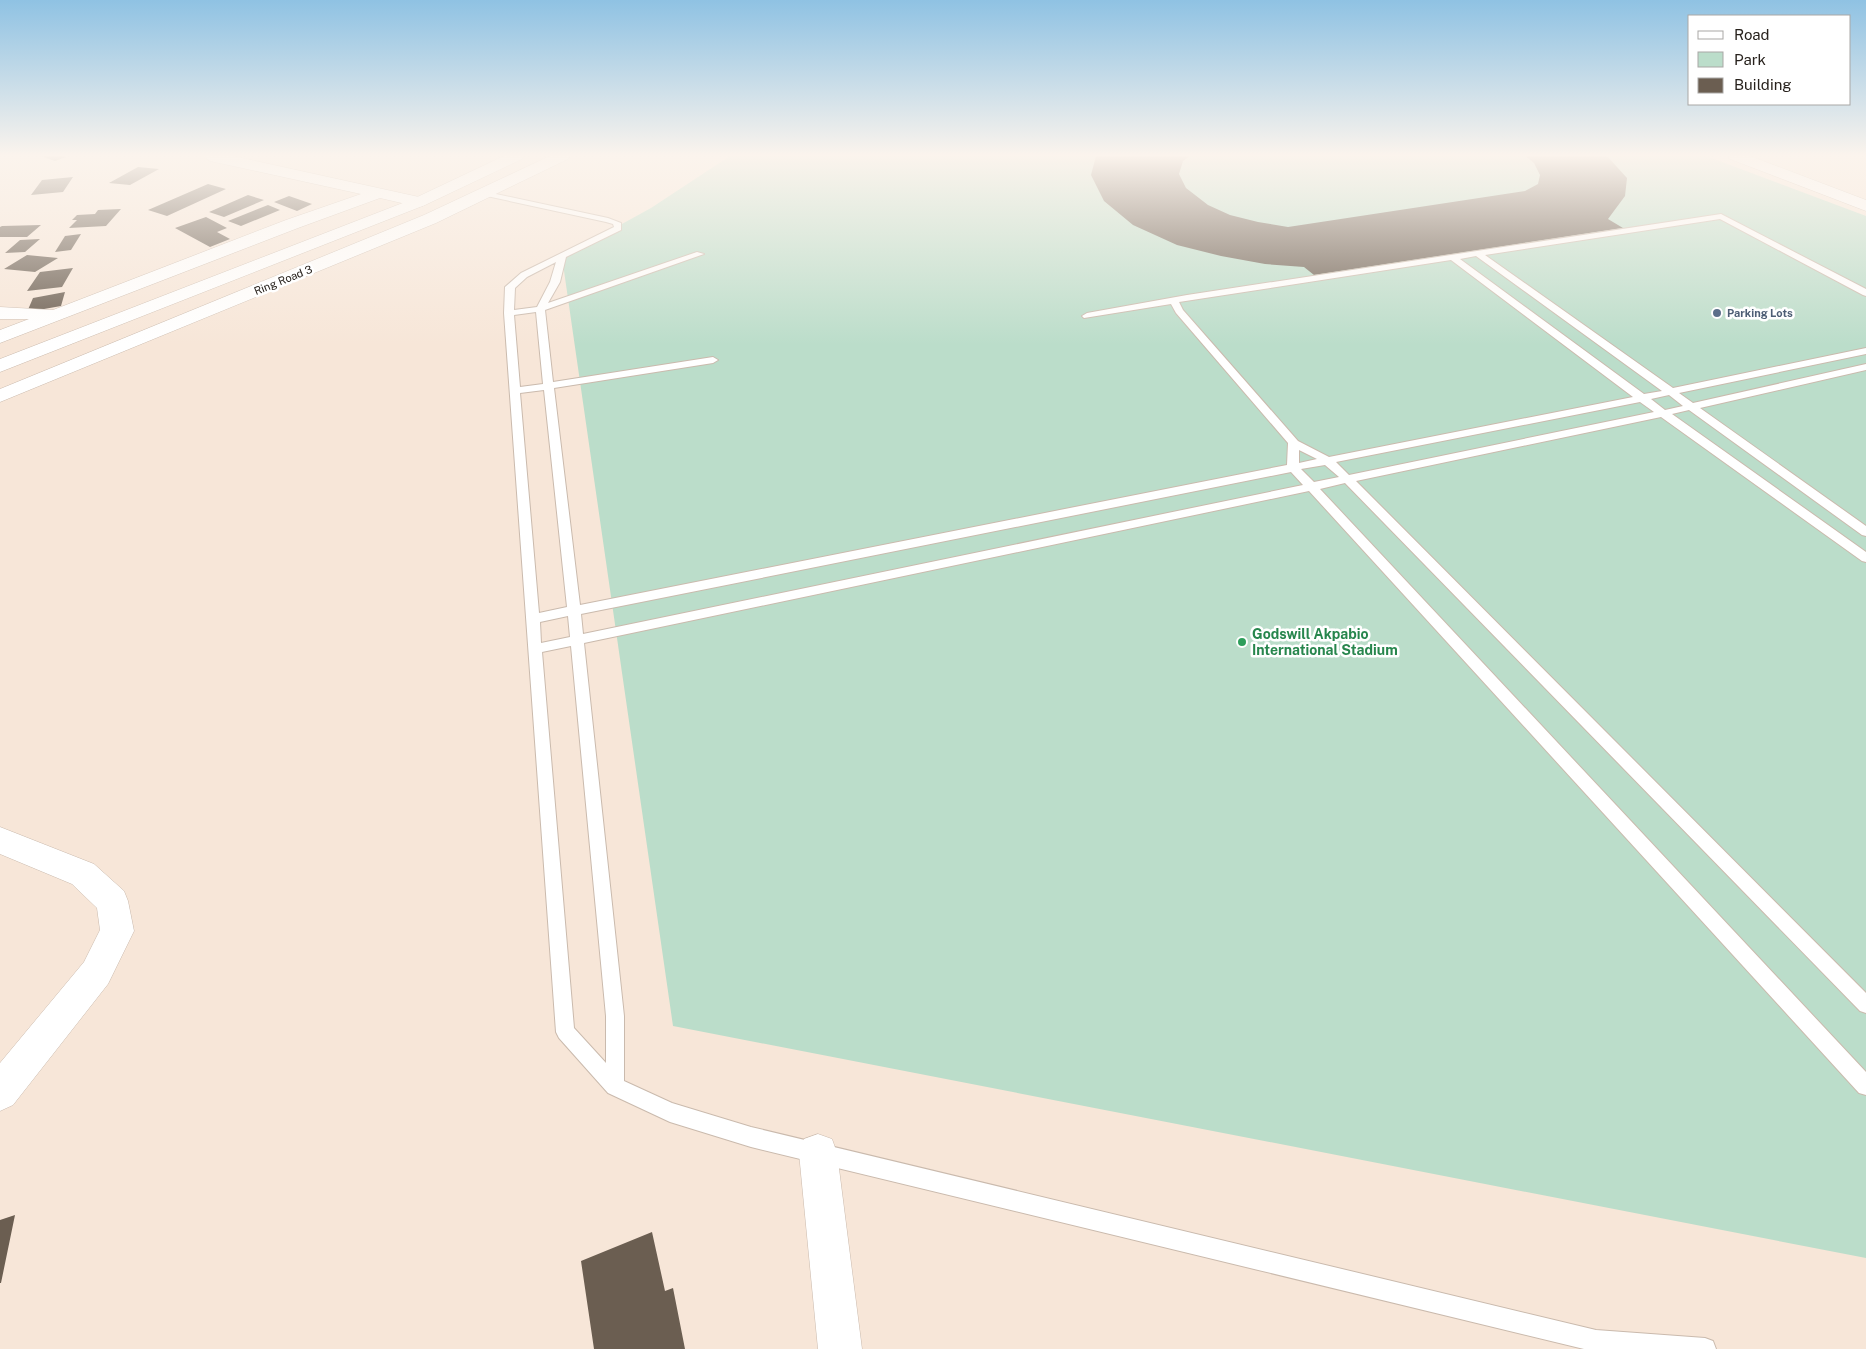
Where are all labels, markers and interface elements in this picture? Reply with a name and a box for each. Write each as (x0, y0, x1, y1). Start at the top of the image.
legend (1688, 15, 1851, 105)
text: Road (1734, 26, 1770, 43)
text: Park (1734, 51, 1766, 68)
text: Building (1734, 76, 1792, 93)
street label: Ring Road 3 (252, 263, 314, 297)
marker: Parking Lots (1711, 307, 1723, 319)
place label: Parking Lots (1727, 307, 1793, 319)
place label: Godswill Akpabio International Stadium (1252, 626, 1398, 658)
marker: Godswill Akpabio International Stadium (1236, 636, 1248, 648)

